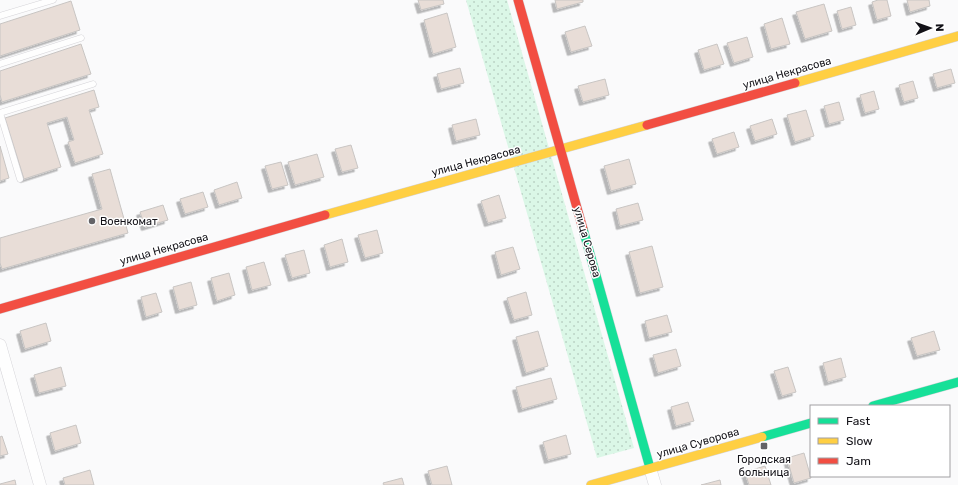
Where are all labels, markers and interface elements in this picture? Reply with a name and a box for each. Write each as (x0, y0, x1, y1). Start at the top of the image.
north arrow (910, 8, 950, 48)
text: N (933, 23, 946, 32)
street label: улица Некрасова (741, 54, 833, 92)
street label: улица Некрасова (430, 143, 522, 179)
street label: улица Серова (571, 205, 603, 279)
place label: Военкомат (100, 215, 158, 228)
marker: Военкомат (87, 216, 97, 226)
street label: улица Некрасова (118, 230, 210, 268)
legend (810, 405, 950, 477)
text: Fast (846, 414, 870, 428)
street label: улица Суворова (655, 425, 741, 461)
text: Slow (846, 434, 873, 448)
marker: Городская больница (759, 441, 769, 451)
place label: Городская больница (737, 453, 791, 479)
text: Jam (846, 454, 871, 468)

